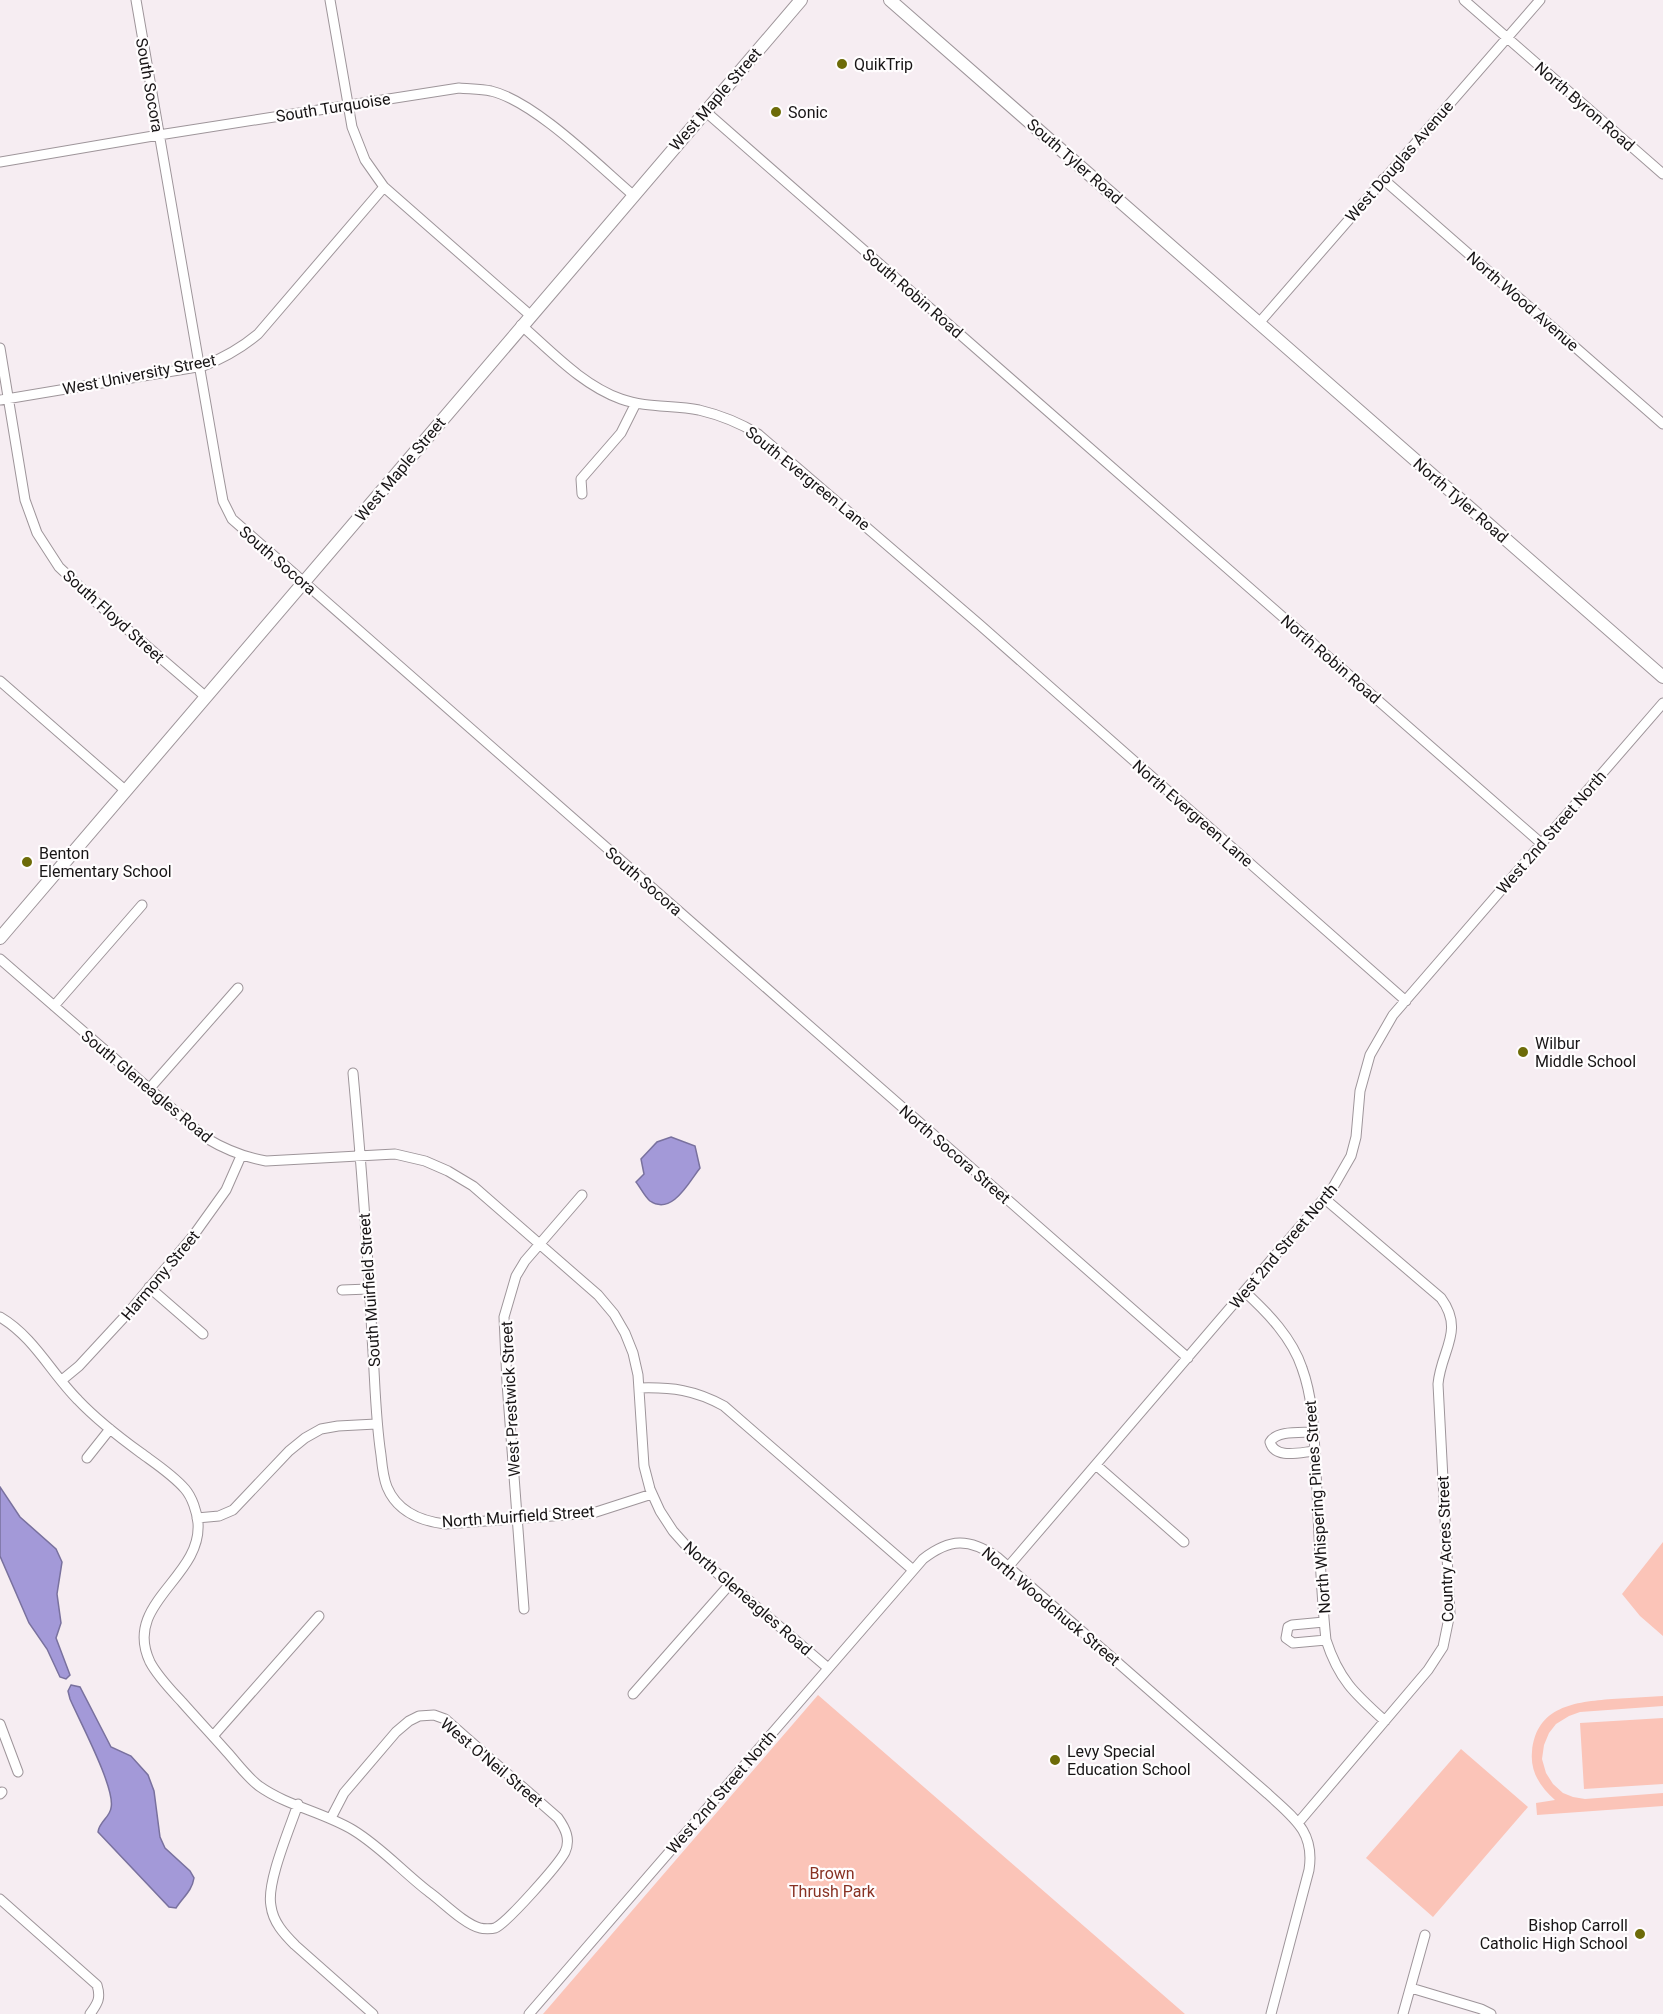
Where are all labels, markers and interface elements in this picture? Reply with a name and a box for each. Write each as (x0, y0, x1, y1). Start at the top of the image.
street label: South Socora (132, 36, 167, 134)
street label: West Maple Street (666, 44, 765, 155)
place label: QuikTrip (854, 55, 913, 74)
marker: QuikTrip (835, 57, 849, 71)
street label: North Byron Road (1531, 58, 1638, 155)
street label: South Turquoise (274, 89, 392, 126)
street label: West Douglas Avenue (1342, 97, 1457, 226)
place label: Sonic (788, 103, 828, 122)
marker: Sonic (769, 105, 783, 119)
street label: South Tyler Road (1023, 115, 1126, 208)
street label: South Robin Road (859, 245, 967, 342)
street label: North Wood Avenue (1463, 248, 1582, 355)
street label: West University Street (61, 350, 217, 399)
street label: West Maple Street (351, 413, 449, 525)
street label: South Evergreen Lane (742, 422, 874, 534)
street label: North Tyler Road (1409, 454, 1512, 547)
street label: South Socora (235, 522, 320, 599)
street label: South Floyd Street (59, 566, 168, 667)
street label: North Robin Road (1277, 611, 1384, 708)
street label: North Evergreen Lane (1129, 756, 1257, 871)
street label: West 2nd Street North (1493, 767, 1610, 898)
street label: South Socora (601, 843, 686, 920)
place label: Benton Elementary School (39, 844, 172, 881)
marker: Benton Elementary School (20, 855, 34, 869)
street label: South Gleneagles Road (77, 1026, 216, 1147)
place label: Wilbur Middle School (1535, 1034, 1636, 1071)
marker: Wilbur Middle School (1516, 1045, 1530, 1059)
street label: North Socora Street (895, 1101, 1014, 1208)
street label: West 2nd Street North (1226, 1180, 1341, 1313)
street label: South Muirfield Street (355, 1212, 384, 1367)
street label: Harmony Street (117, 1227, 203, 1324)
street label: West Prestwick Street (497, 1321, 524, 1477)
street label: North Whispering Pines Street (1301, 1400, 1334, 1614)
street label: Country Acres Street (1433, 1475, 1458, 1623)
street label: North Muirfield Street (441, 1502, 595, 1531)
street label: North Gleneagles Road (680, 1537, 816, 1659)
street label: North Woodchuck Street (978, 1543, 1124, 1670)
street label: West O'Neil Street (437, 1714, 547, 1811)
street label: West 2nd Street North (663, 1727, 780, 1858)
place label: Levy Special Education School (1067, 1742, 1191, 1779)
marker: Levy Special Education School (1048, 1753, 1062, 1767)
park label: Brown Thrush Park (789, 1864, 876, 1901)
place label: Bishop Carroll Catholic High School (1480, 1916, 1628, 1953)
marker: Bishop Carroll Catholic High School (1633, 1927, 1647, 1941)

